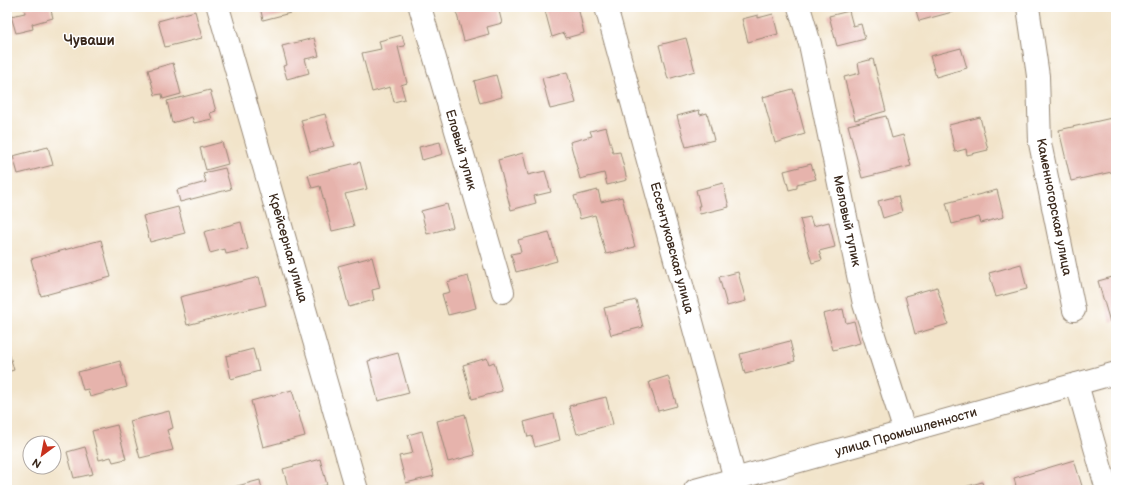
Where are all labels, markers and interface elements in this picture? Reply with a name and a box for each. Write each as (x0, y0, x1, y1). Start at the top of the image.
district label: Чуваши (63, 32, 115, 49)
street label: Еловый тупик (442, 108, 480, 192)
street label: Каменногорская улица (1033, 137, 1075, 277)
street label: Меловый тупик (829, 174, 865, 268)
street label: Ессентуковская улица (647, 180, 697, 316)
street label: Крейсерная улица (265, 191, 311, 305)
street label: улица Промышленности (833, 404, 979, 460)
north arrow (22, 435, 62, 475)
text: N (30, 455, 44, 471)

